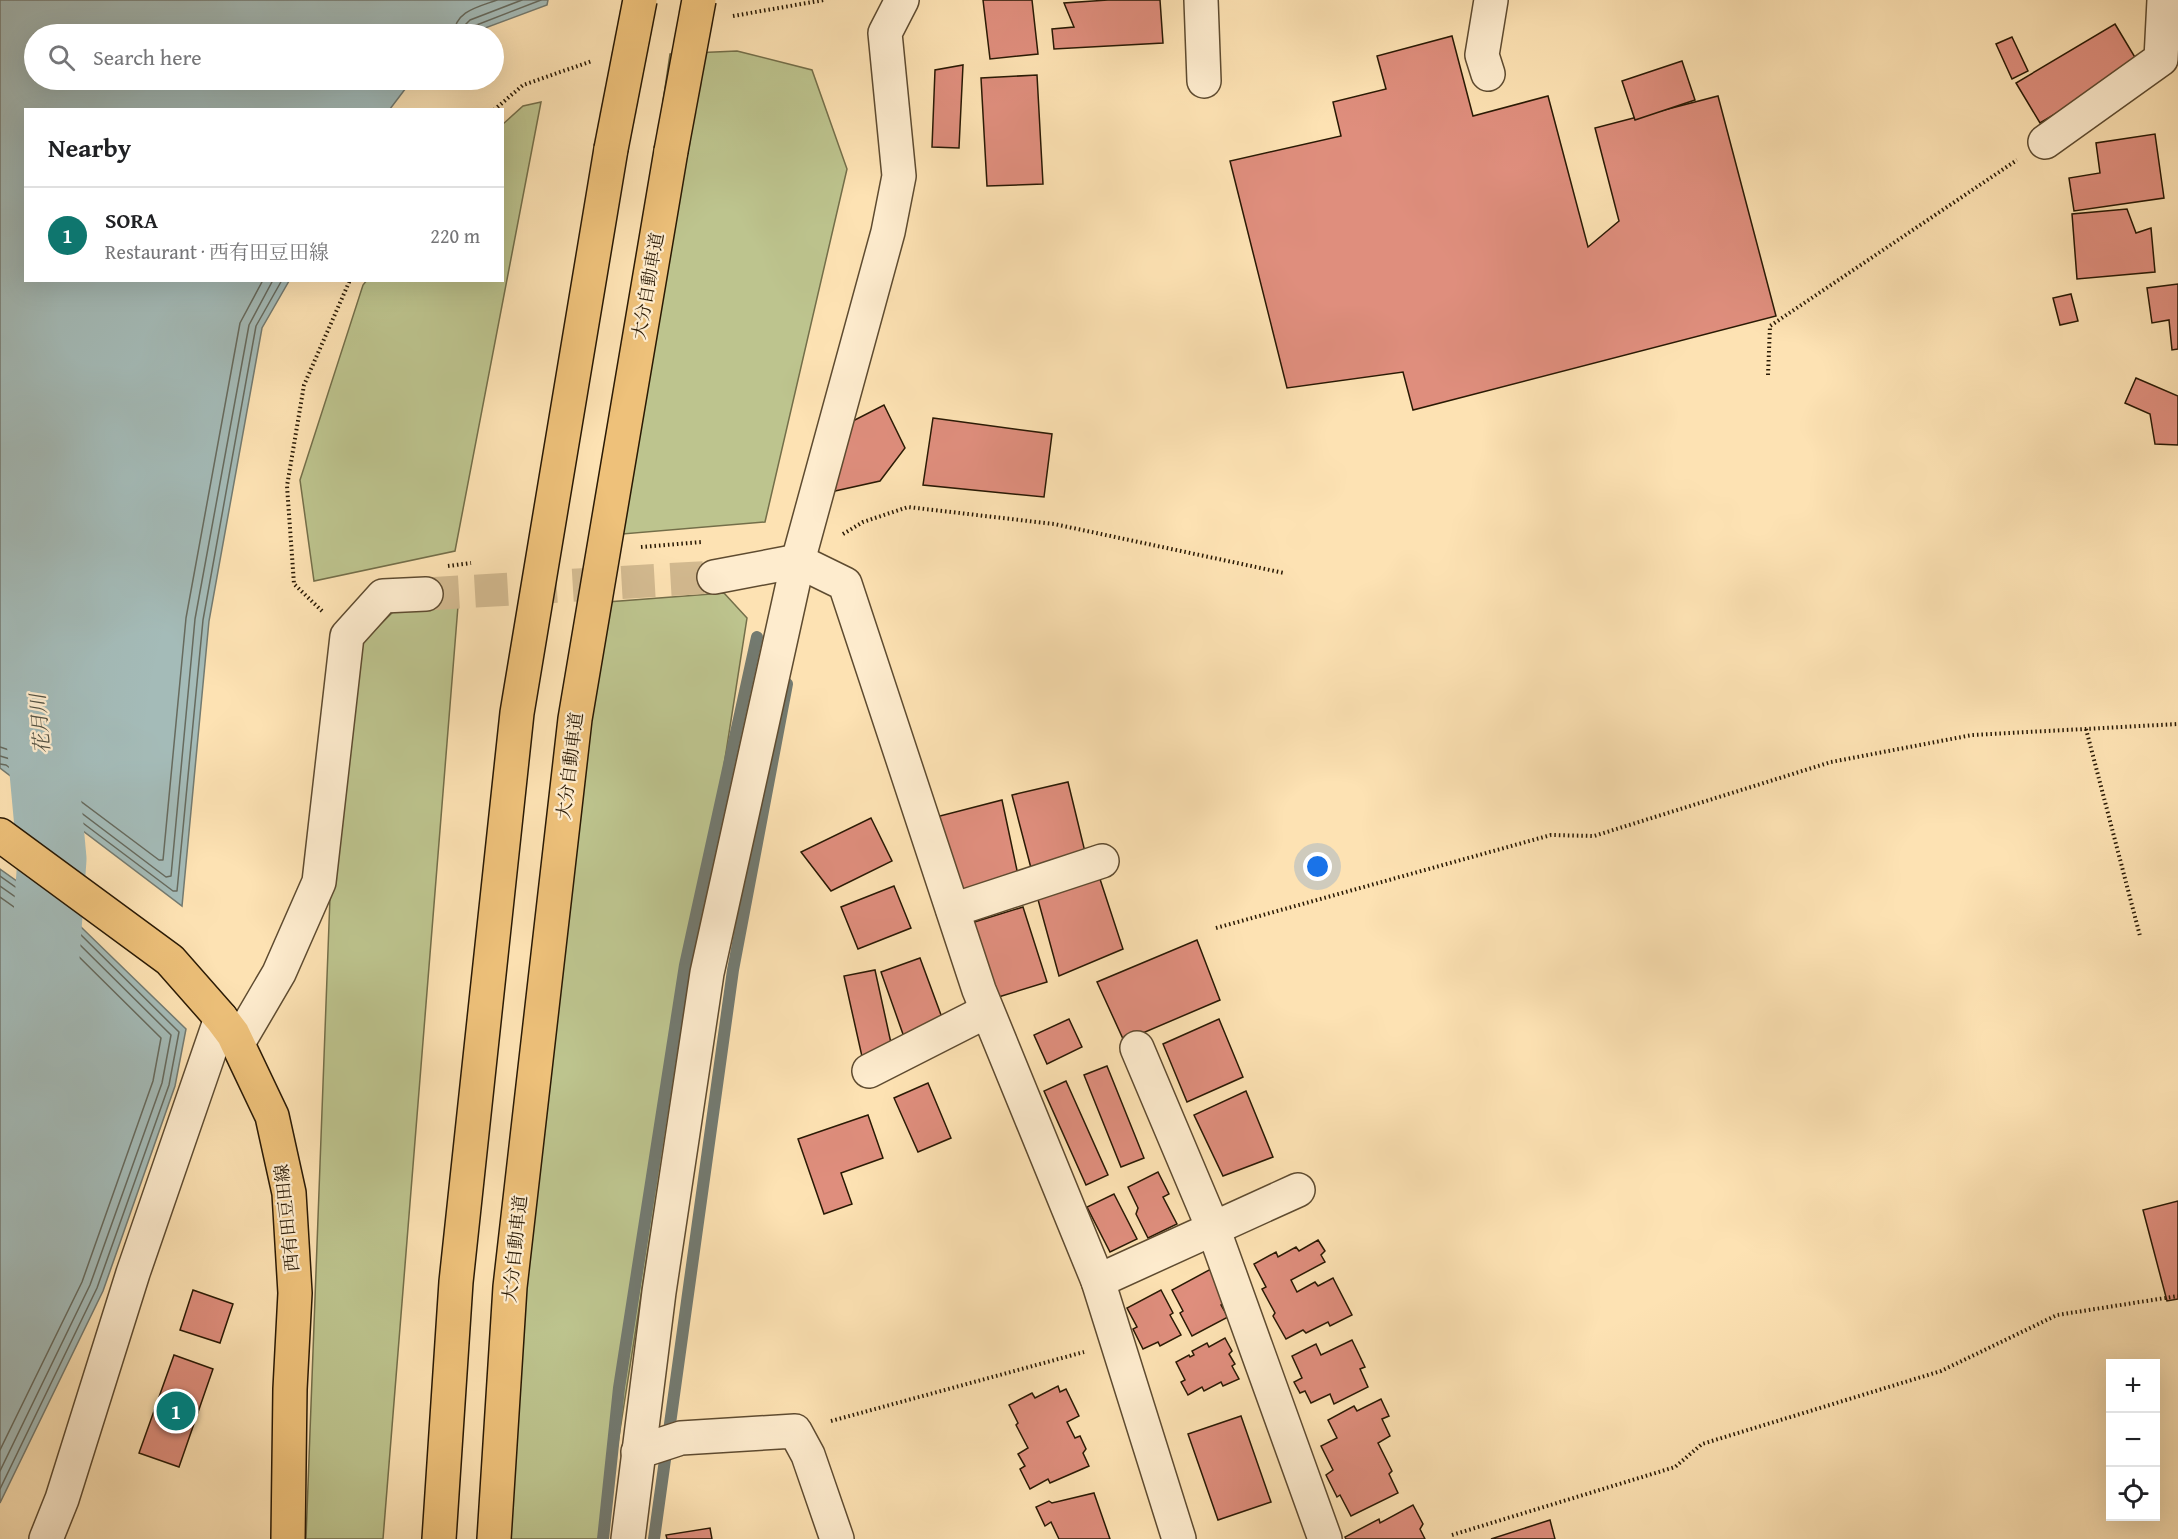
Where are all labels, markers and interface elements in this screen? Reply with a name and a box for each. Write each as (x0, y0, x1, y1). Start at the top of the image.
search box (24, 24, 504, 90)
icon: search (45, 41, 78, 74)
text: Search here (93, 41, 202, 73)
text: Nearby (48, 128, 131, 167)
text: SORA (105, 204, 158, 236)
text: 1 (62, 221, 73, 250)
text: 220 m (430, 221, 480, 250)
street label: 大分自動車道 (625, 230, 670, 341)
text: Restaurant · 西有田豆田線 (105, 237, 329, 266)
water label: 花月川 (22, 691, 57, 755)
street label: 大分自動車道 (550, 711, 589, 821)
your location (1303, 852, 1332, 881)
street label: 西有田豆田線 (267, 1163, 306, 1273)
street label: 大分自動車道 (495, 1194, 534, 1304)
map controls (2106, 1359, 2160, 1521)
button: + (2106, 1359, 2160, 1413)
pin: 1 (156, 1388, 195, 1434)
button: − (2106, 1413, 2160, 1467)
button: locate (2106, 1467, 2160, 1521)

